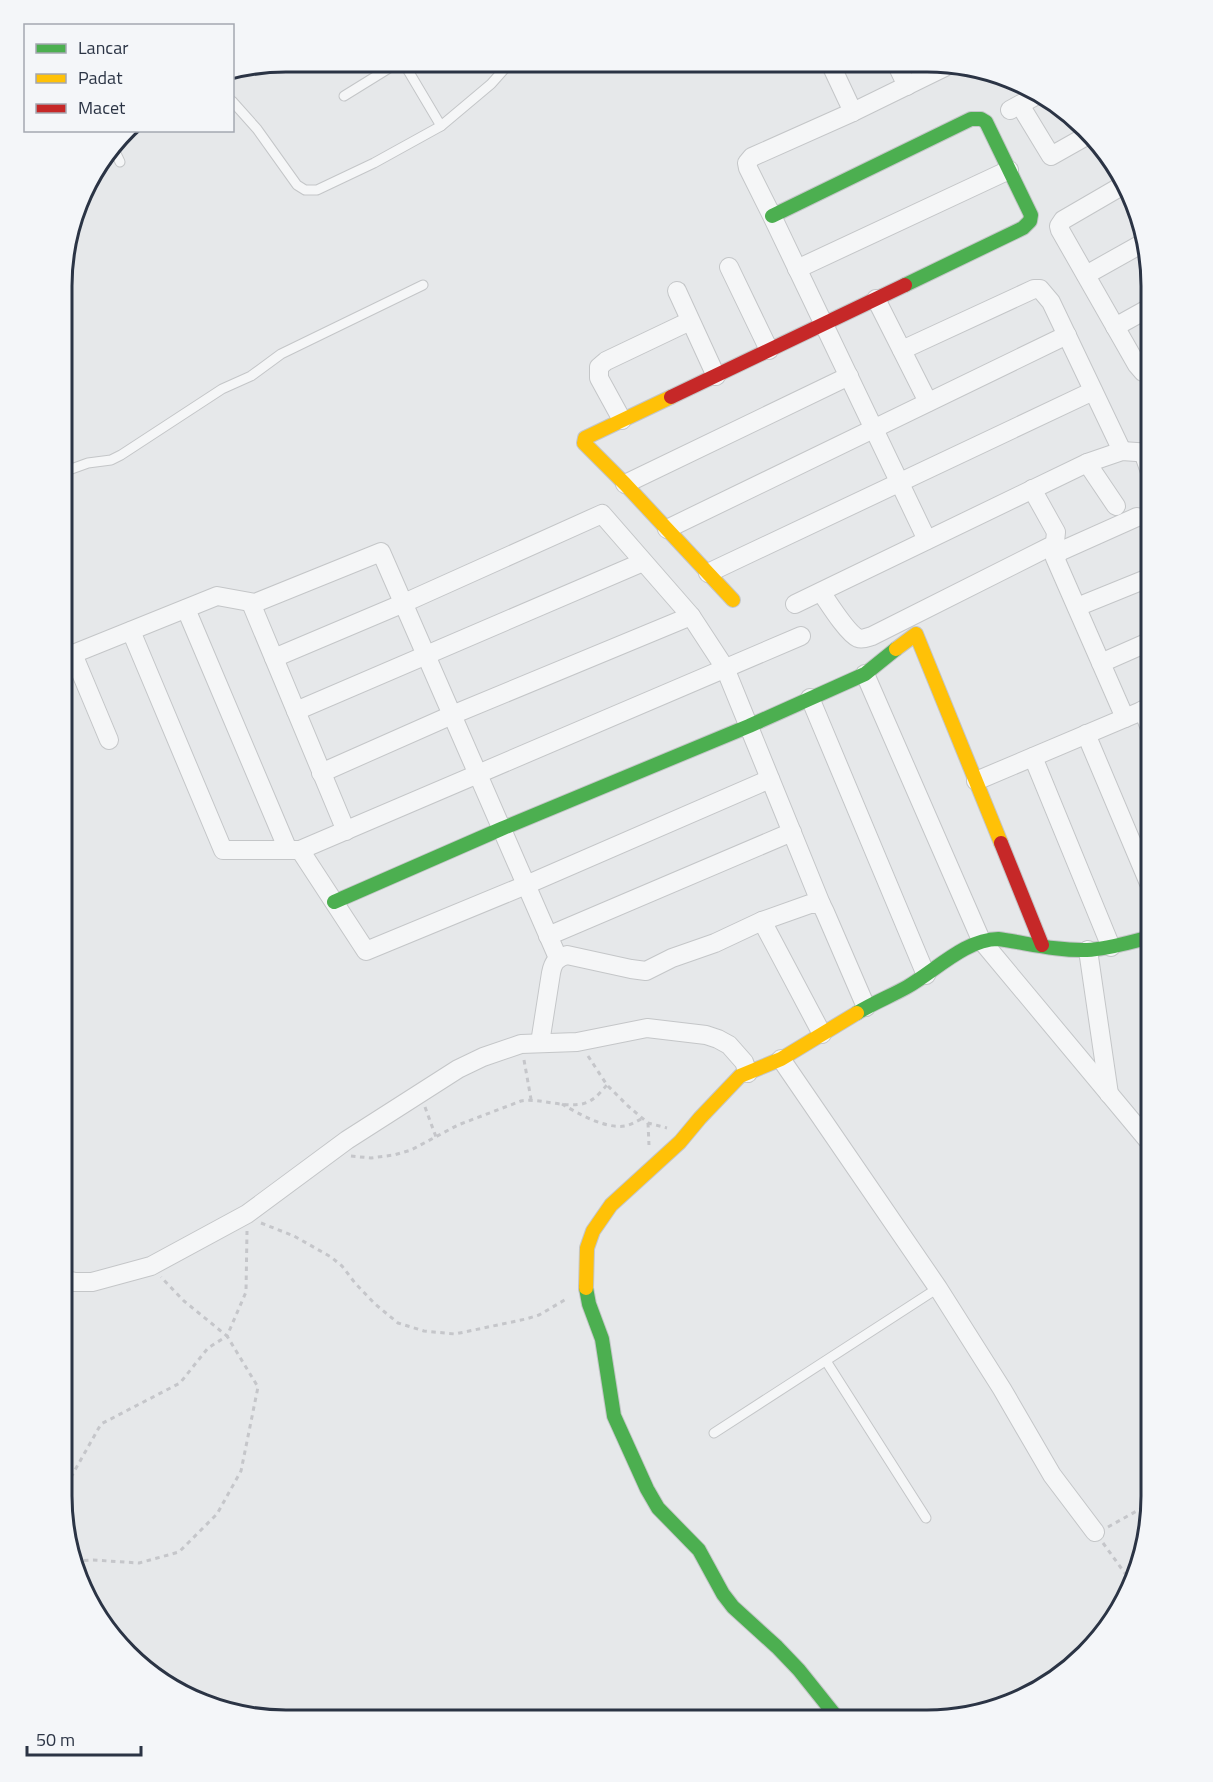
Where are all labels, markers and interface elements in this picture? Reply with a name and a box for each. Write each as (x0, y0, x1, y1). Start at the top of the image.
legend (24, 24, 234, 132)
text: Lancar (78, 34, 128, 61)
text: Padat (78, 64, 123, 91)
text: Macet (78, 94, 126, 121)
scale bar (27, 1719, 141, 1757)
text: 50 m (36, 1726, 75, 1753)

